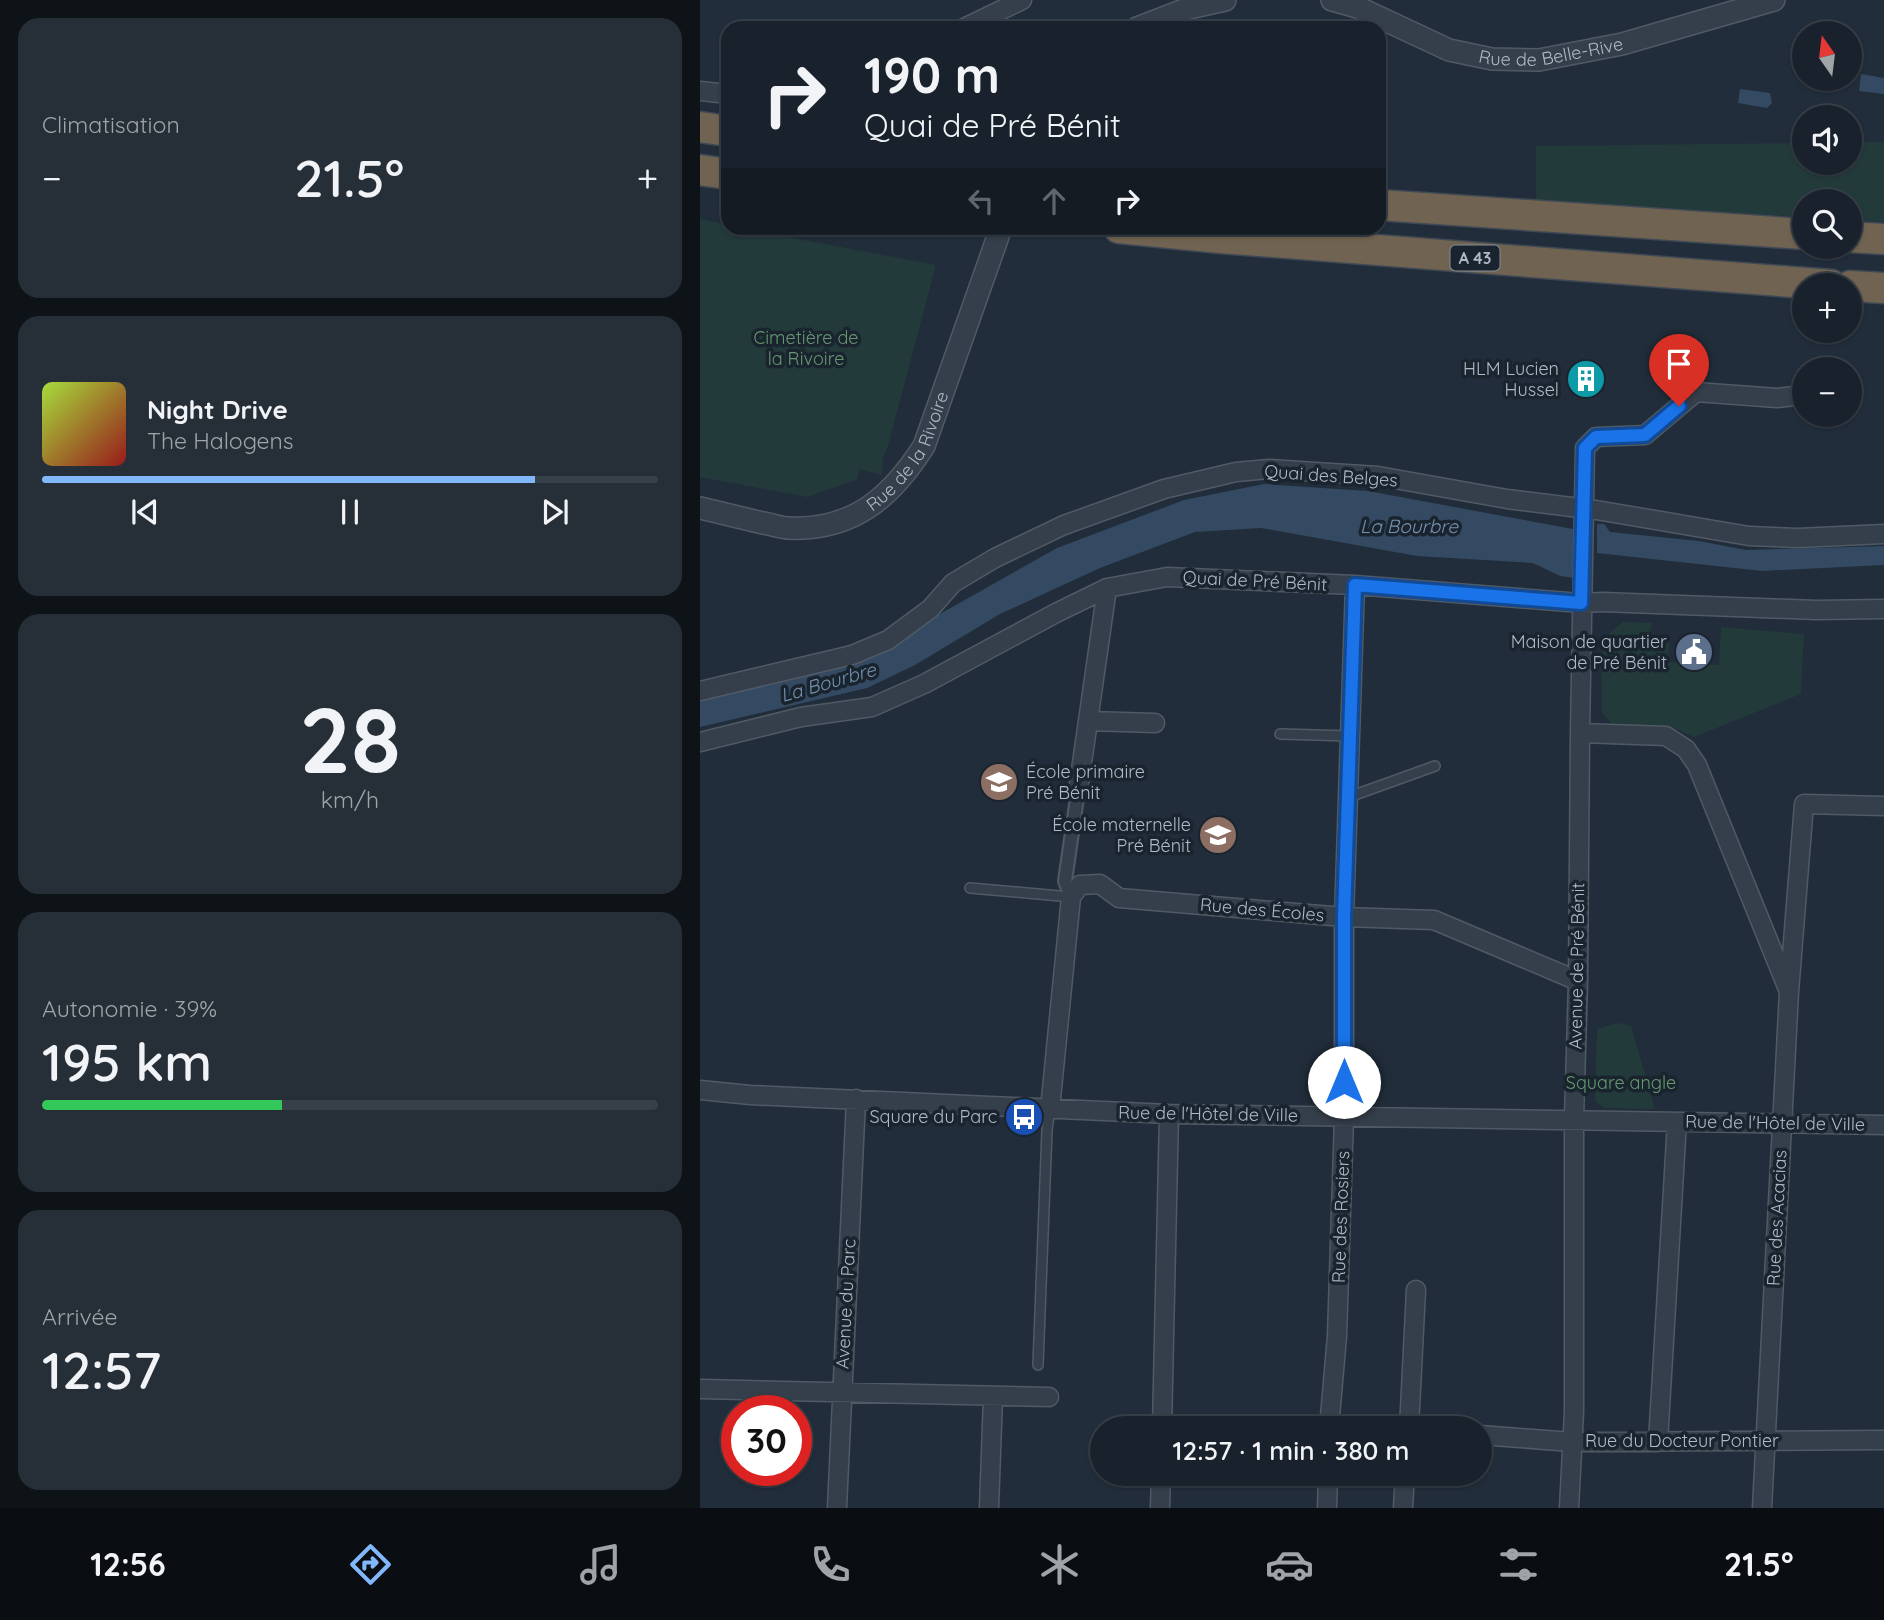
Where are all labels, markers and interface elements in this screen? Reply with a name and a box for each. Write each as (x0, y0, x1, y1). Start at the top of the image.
north arrow (1792, 21, 1862, 91)
map controls (1792, 21, 1862, 427)
street label: Rue de Belle-Rive (1477, 32, 1625, 71)
text: 190 m (864, 44, 1000, 105)
icon: right (749, 49, 840, 140)
text: Quai de Pré Bénit (864, 105, 1121, 145)
button: sound (1792, 105, 1862, 175)
text: Climatisation (42, 110, 180, 139)
text: 21.5° (294, 145, 404, 210)
text: − (42, 154, 62, 202)
text: + (637, 154, 658, 202)
icon: left (962, 182, 1000, 220)
icon: ahead (1035, 182, 1073, 220)
icon: right (1108, 182, 1146, 220)
button: search (1792, 189, 1862, 259)
road number: A 43 (1450, 246, 1500, 270)
button: + (1792, 273, 1862, 343)
park label: Cimetière de la Rivoire (753, 326, 859, 370)
pin (1649, 334, 1709, 406)
icon: arrive (1660, 345, 1698, 383)
place label: HLM Lucien Hussel (1463, 357, 1559, 401)
button: − (1792, 357, 1862, 427)
building icon: HLM Lucien Hussel (1565, 358, 1607, 400)
street label: Rue de la Rivoire (861, 388, 953, 516)
text: Night Drive (147, 393, 288, 426)
text: The Halogens (147, 426, 294, 455)
street label: Quai des Belges (1264, 459, 1398, 492)
icon: previous (126, 493, 164, 531)
icon: pause (331, 493, 369, 531)
icon: next (536, 493, 574, 531)
water label: La Bourbre (1360, 514, 1459, 538)
street label: Quai de Pré Bénit (1182, 565, 1328, 596)
place label: Maison de quartier de Pré Bénit (1511, 630, 1667, 674)
public building icon: Maison de quartier de Pré Bénit (1673, 631, 1715, 673)
water label: La Bourbre (778, 657, 880, 707)
text: 28 (299, 682, 401, 796)
place label: École primaire Pré Bénit (1026, 760, 1145, 804)
school or university icon: École primaire Pré Bénit (978, 761, 1020, 803)
text: km/h (321, 785, 379, 814)
place label: École maternelle Pré Bénit (1052, 813, 1191, 857)
school or university icon: École maternelle Pré Bénit (1197, 814, 1239, 856)
street label: Avenue de Pré Bénit (1564, 882, 1589, 1050)
street label: Rue des Écoles (1199, 893, 1325, 926)
text: Autonomie · 39% (42, 994, 217, 1023)
text: 195 km (42, 1029, 212, 1094)
position arrow (1307, 1045, 1381, 1119)
park label: Square angle (1566, 1071, 1676, 1094)
bus stop icon: Square du Parc (1003, 1096, 1045, 1138)
street label: Rue de l'Hôtel de Ville (1118, 1100, 1298, 1127)
place label: Square du Parc (869, 1105, 997, 1128)
street label: Rue de l'Hôtel de Ville (1685, 1109, 1865, 1136)
street label: Rue des Acacias (1761, 1149, 1792, 1287)
street label: Rue des Rosiers (1327, 1150, 1354, 1284)
street label: Avenue du Parc (831, 1238, 860, 1370)
text: Arrivée (42, 1302, 118, 1331)
text: 12:57 (42, 1337, 161, 1402)
speed limit sign: 30 (721, 1395, 812, 1486)
street label: Rue du Docteur Pontier (1585, 1429, 1779, 1452)
text: 12:57 · 1 min · 380 m (1173, 1434, 1409, 1467)
icon: directions (346, 1540, 395, 1589)
icon: music (576, 1540, 625, 1589)
icon: phone (806, 1540, 855, 1589)
icon: climate (1035, 1540, 1084, 1589)
icon: car (1265, 1540, 1314, 1589)
icon: filters (1494, 1540, 1543, 1589)
text: 12:56 (90, 1544, 166, 1584)
text: 21.5° (1724, 1544, 1794, 1584)

